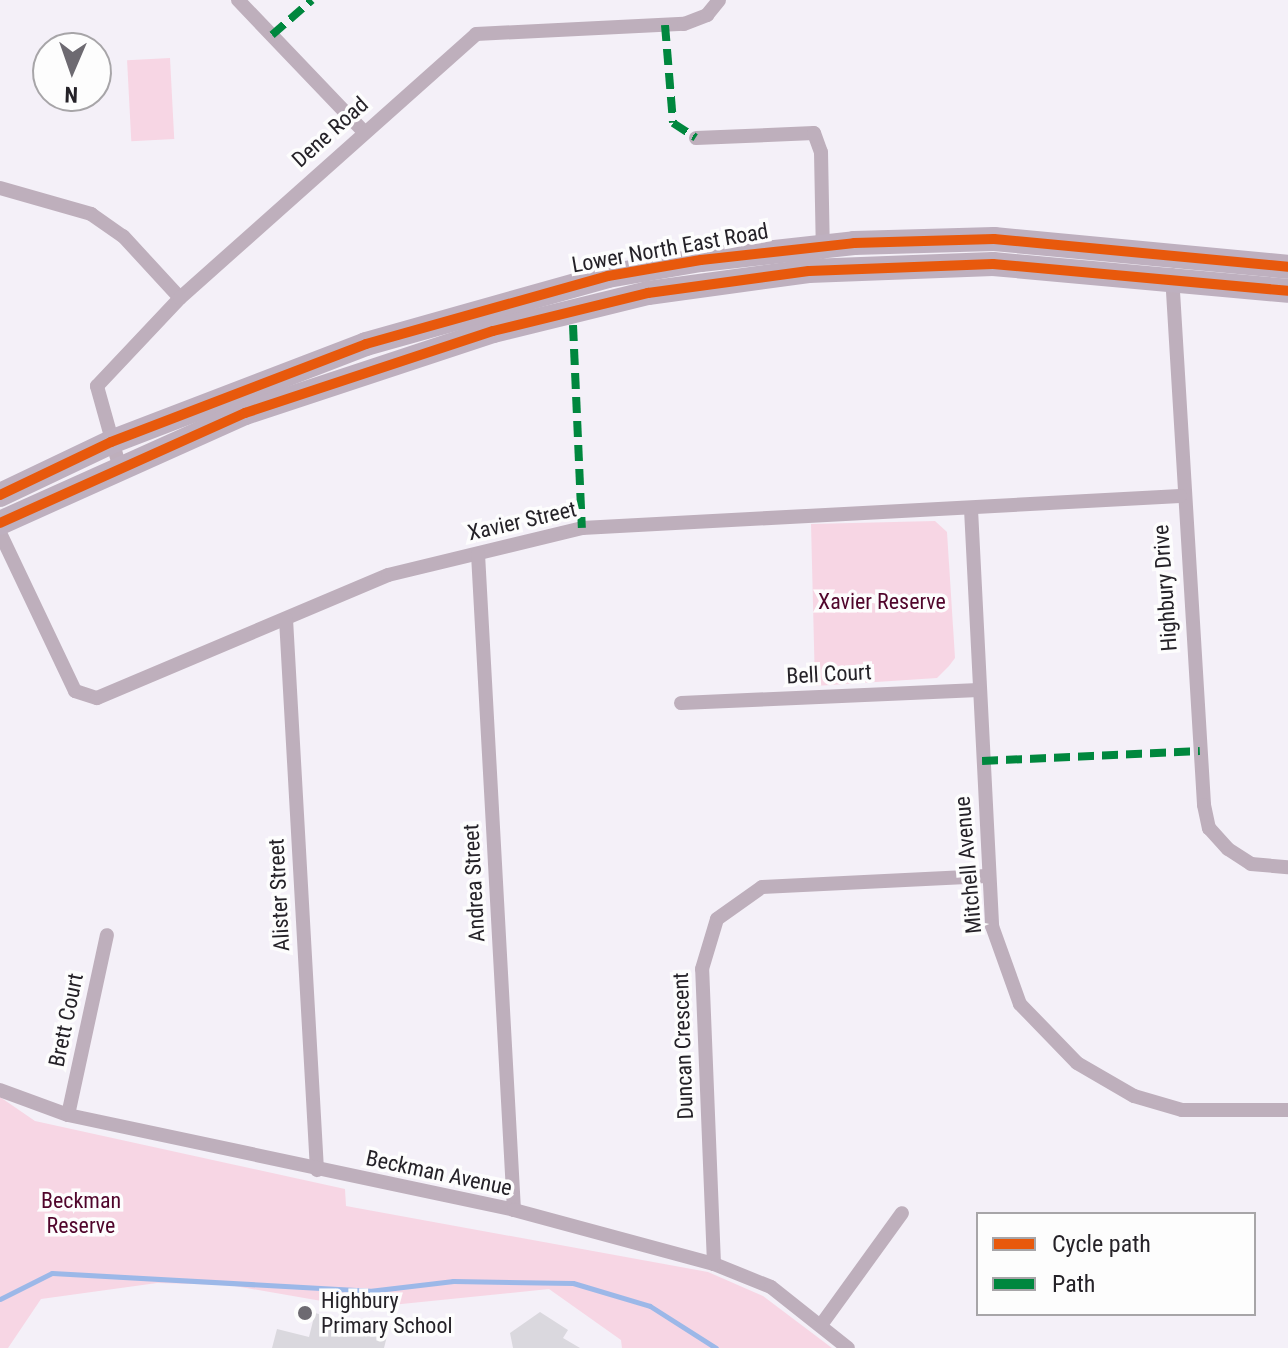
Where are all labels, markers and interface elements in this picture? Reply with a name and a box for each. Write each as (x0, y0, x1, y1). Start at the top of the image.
north arrow (32, 32, 112, 112)
text: N (64, 82, 78, 107)
street label: Dene Road (287, 91, 373, 173)
street label: Lower North East Road (570, 218, 770, 278)
street label: Xavier Street (465, 496, 579, 546)
street label: Highbury Drive (1147, 524, 1183, 652)
park label: Xavier Reserve (818, 589, 946, 615)
street label: Bell Court (786, 659, 872, 689)
street label: Mitchell Avenue (949, 795, 987, 935)
street label: Andrea Street (458, 823, 490, 943)
street label: Alister Street (263, 838, 295, 952)
street label: Brett Court (43, 971, 89, 1069)
street label: Duncan Crescent (667, 972, 699, 1120)
street label: Beckman Avenue (364, 1145, 514, 1201)
park label: Beckman Reserve (41, 1187, 121, 1238)
legend (976, 1212, 1256, 1316)
text: Cycle path (1052, 1230, 1151, 1258)
text: Path (1052, 1270, 1095, 1298)
place label: Highbury Primary School (321, 1287, 452, 1338)
marker: Highbury Primary School (296, 1304, 314, 1322)

